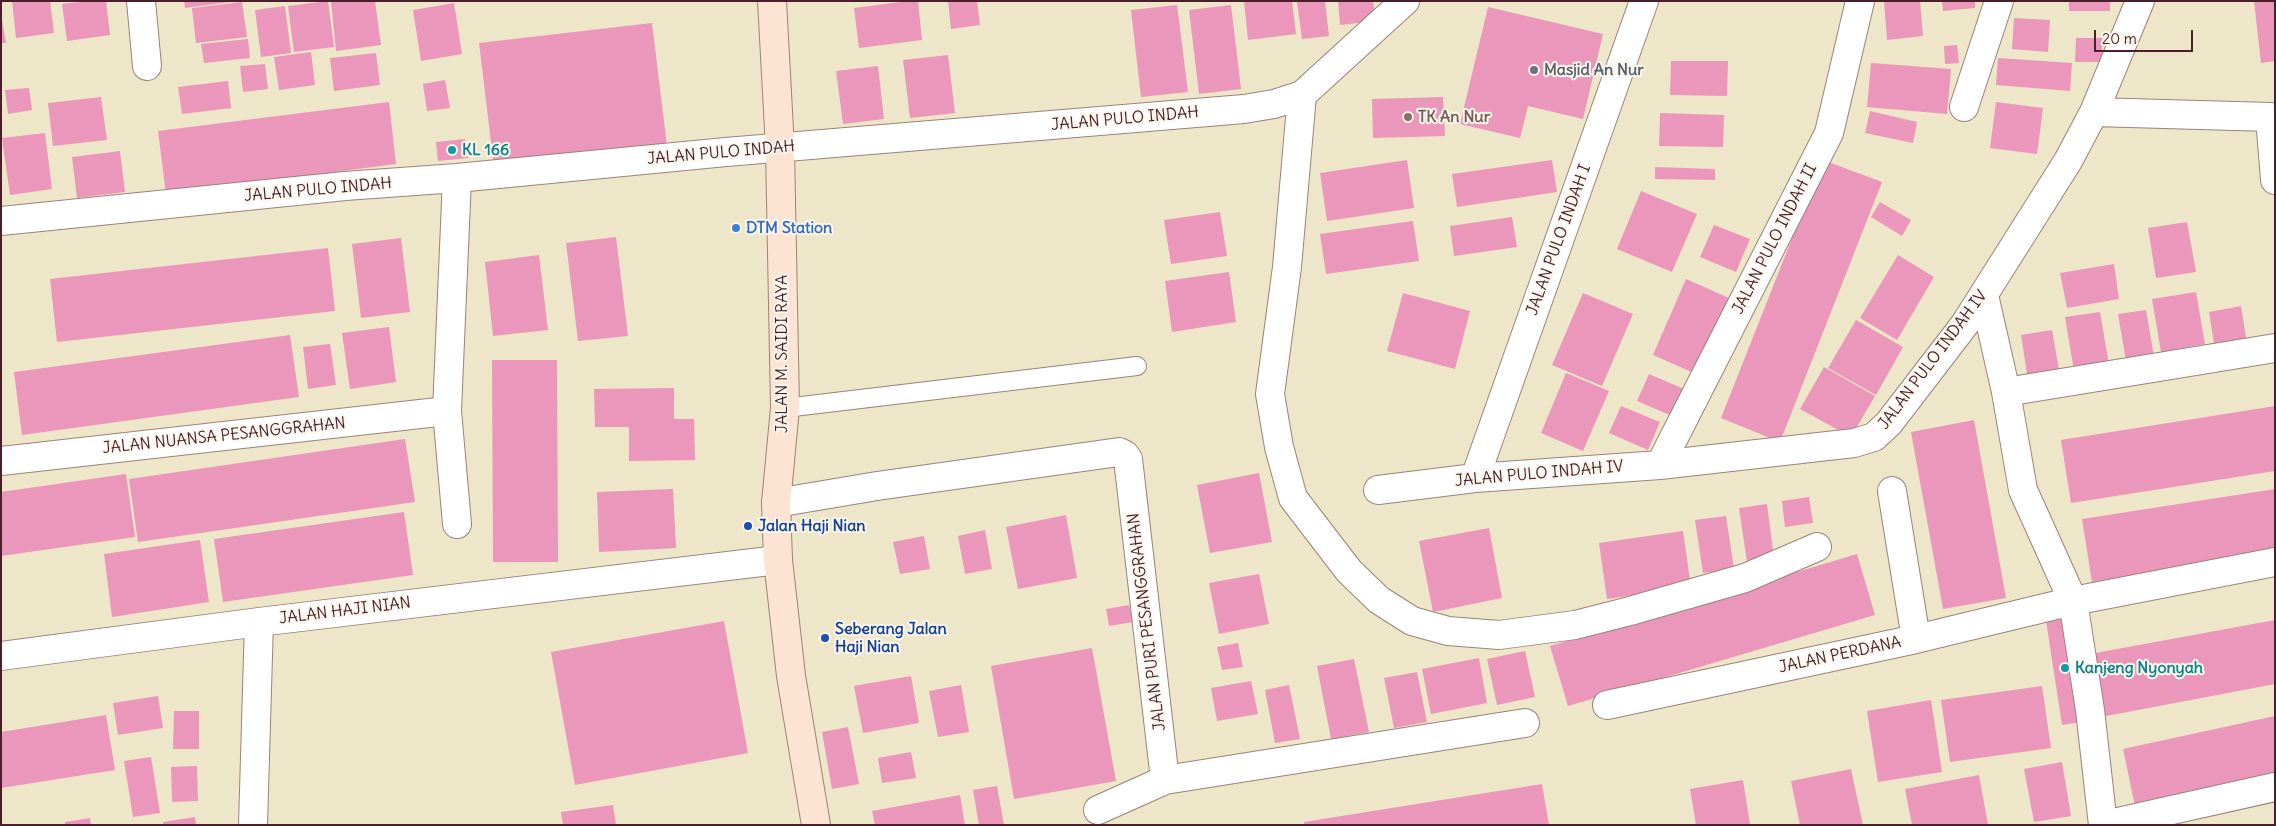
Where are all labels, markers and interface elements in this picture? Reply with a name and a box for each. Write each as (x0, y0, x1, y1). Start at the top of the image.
scale bar (2096, 20, 2195, 52)
text: 20 m (2102, 29, 2137, 48)
place label: Masjid An Nur (1544, 60, 1644, 80)
marker: Masjid An Nur (1528, 64, 1540, 76)
street label: JALAN PULO INDAH (1050, 103, 1200, 135)
place label: TK An Nur (1418, 107, 1490, 127)
marker: TK An Nur (1402, 111, 1414, 123)
street label: JALAN PULO INDAH (646, 137, 796, 169)
place label: KL 166 (462, 140, 509, 160)
marker: KL 166 (446, 144, 458, 156)
street label: JALAN PULO INDAH II (1729, 161, 1821, 317)
street label: JALAN PULO INDAH I (1523, 162, 1595, 318)
street label: JALAN PULO INDAH (243, 174, 393, 206)
place label: DTM Station (746, 218, 832, 238)
marker: DTM Station (730, 222, 742, 234)
street label: JALAN M. SAIDI RAYA (772, 275, 792, 433)
street label: JALAN PULO INDAH IV (1874, 287, 1992, 433)
street label: JALAN NUANSA PESANGGRAHAN (102, 414, 346, 458)
street label: JALAN PULO INDAH IV (1454, 457, 1624, 491)
street label: JALAN PURI PESANGGRAHAN (1124, 512, 1170, 732)
place label: Jalan Haji Nian (758, 516, 866, 536)
marker: Jalan Haji Nian (742, 520, 754, 532)
street label: JALAN HAJI NIAN (278, 593, 412, 629)
place label: Seberang Jalan Haji Nian (835, 619, 947, 657)
marker: Seberang Jalan Haji Nian (819, 632, 831, 644)
street label: JALAN PERDANA (1777, 633, 1903, 677)
place label: Kanjeng Nyonyah (2075, 658, 2203, 678)
marker: Kanjeng Nyonyah (2059, 662, 2071, 674)

